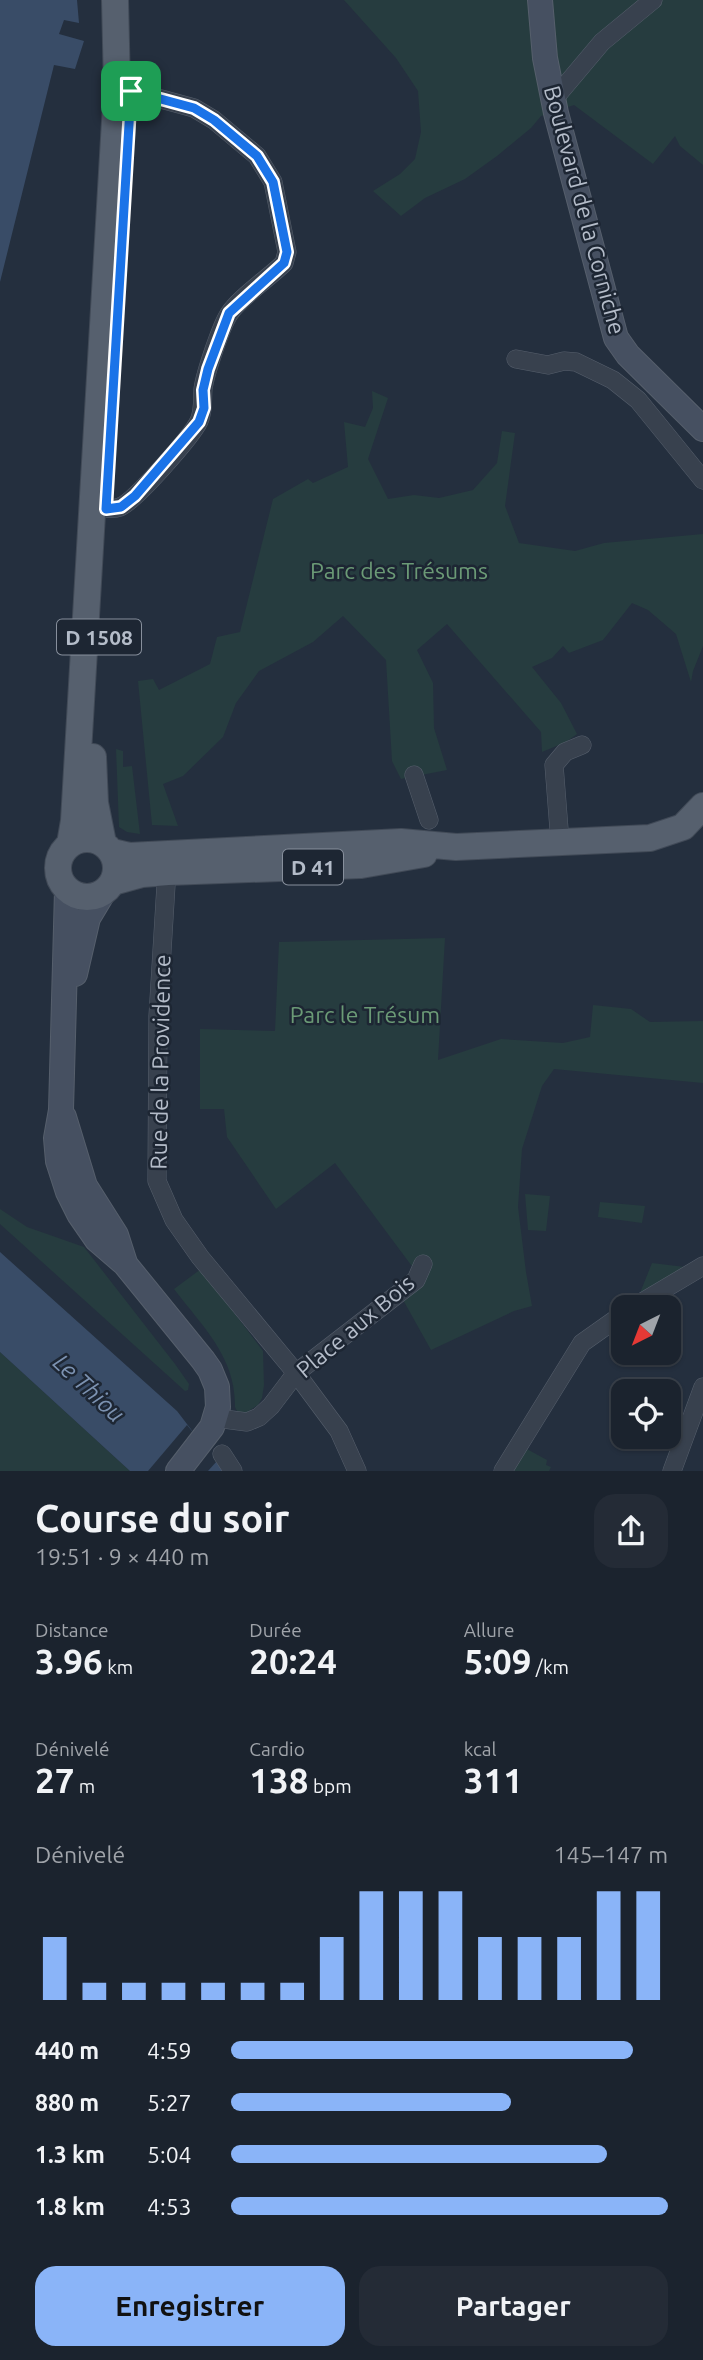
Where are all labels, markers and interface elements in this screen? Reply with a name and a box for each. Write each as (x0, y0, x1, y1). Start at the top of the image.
pin (101, 61, 161, 121)
icon: arrive (112, 72, 150, 110)
street label: Boulevard de la Corniche (540, 83, 630, 337)
park label: Parc des Trésums (310, 558, 488, 583)
road number: D 1508 (57, 620, 141, 654)
road number: D 41 (283, 850, 343, 884)
street label: Rue de la Providence (146, 954, 174, 1170)
park label: Parc le Trésum (290, 1002, 440, 1027)
street label: Place aux Bois (291, 1270, 419, 1382)
north arrow (611, 1295, 681, 1365)
map controls (611, 1295, 681, 1449)
water label: Le Thiou (48, 1349, 130, 1428)
button: locate (611, 1379, 681, 1449)
button: share (594, 1494, 668, 1568)
text: Course du soir (35, 1497, 289, 1539)
text: 19:51 · 9 × 440 m (35, 1544, 209, 1569)
text: Distance (35, 1619, 109, 1641)
text: Durée (249, 1619, 302, 1641)
text: Allure (464, 1619, 514, 1641)
text: 3.96 (35, 1641, 103, 1681)
text: 20:24 (249, 1641, 337, 1681)
text: 5:09 (464, 1641, 532, 1681)
text: km (103, 1656, 133, 1678)
text: /km (532, 1656, 569, 1678)
text: Dénivelé (35, 1738, 110, 1760)
text: Cardio (249, 1738, 305, 1760)
text: kcal (464, 1738, 496, 1760)
text: 27 (35, 1760, 74, 1800)
text: 138 (249, 1760, 309, 1800)
text: 311 (464, 1760, 523, 1800)
text: m (74, 1775, 95, 1797)
text: bpm (309, 1775, 352, 1797)
text: Dénivelé (35, 1842, 125, 1867)
text: 145–147 m (554, 1842, 668, 1867)
text: 440 m (35, 2038, 99, 2063)
text: 4:59 (147, 2038, 192, 2063)
text: 880 m (35, 2090, 99, 2115)
text: 5:27 (147, 2090, 192, 2115)
text: 1.3 km (35, 2142, 105, 2167)
text: 5:04 (147, 2142, 192, 2167)
text: 1.8 km (35, 2194, 105, 2219)
text: 4:53 (147, 2194, 192, 2219)
button: Enregistrer (35, 2266, 345, 2346)
button: Partager (359, 2266, 668, 2346)

